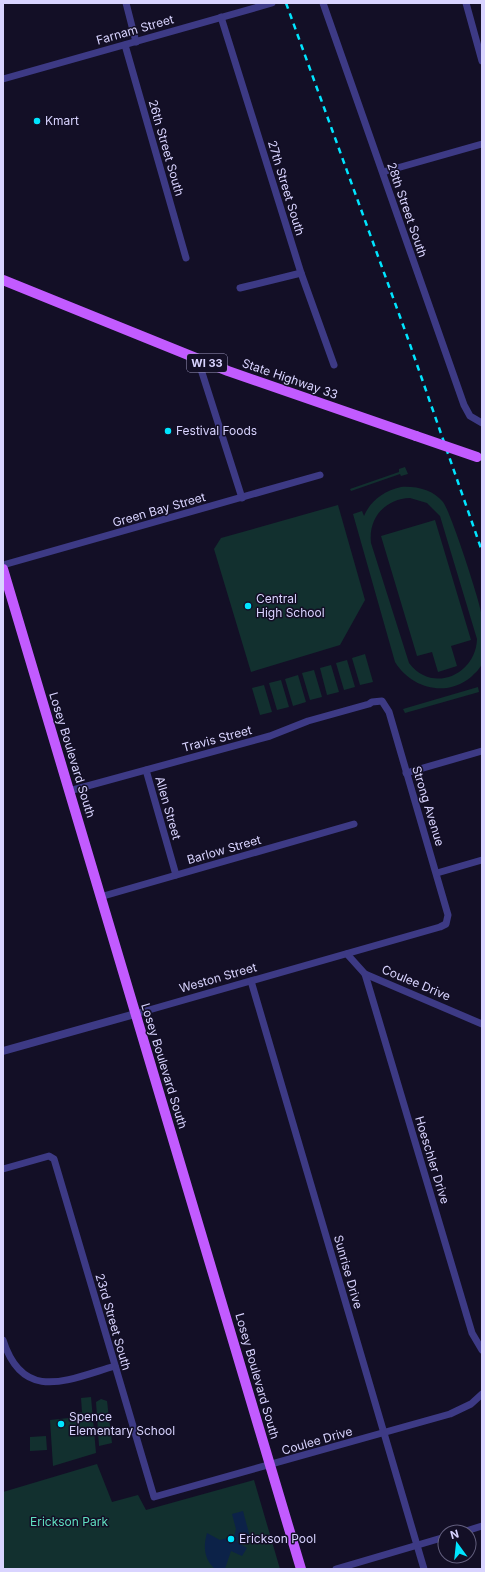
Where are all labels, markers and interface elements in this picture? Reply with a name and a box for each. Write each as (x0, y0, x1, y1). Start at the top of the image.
street label: Farnam Street (94, 11, 175, 48)
street label: 26th Street South (146, 98, 187, 198)
place label: Kmart (45, 113, 79, 128)
marker: Kmart (32, 116, 42, 126)
street label: 27th Street South (265, 138, 308, 237)
street label: 28th Street South (384, 160, 431, 259)
road number: WI 33 (187, 354, 227, 372)
street label: State Highway 33 (240, 355, 340, 402)
place label: Festival Foods (176, 423, 257, 438)
marker: Festival Foods (163, 426, 173, 436)
street label: Green Bay Street (111, 489, 207, 530)
place label: Central High School (256, 591, 325, 620)
marker: Central High School (243, 601, 253, 611)
street label: Losey Boulevard South (46, 690, 99, 819)
street label: Travis Street (180, 722, 253, 755)
street label: Strong Avenue (409, 764, 448, 848)
street label: Allen Street (152, 774, 185, 841)
street label: Barlow Street (185, 832, 263, 867)
street label: Weston Street (177, 959, 258, 996)
street label: Coulee Drive (380, 961, 453, 1004)
street label: Losey Boulevard South (138, 1001, 191, 1130)
street label: Hoeschler Drive (412, 1114, 453, 1206)
street label: Sunrise Drive (331, 1233, 366, 1310)
street label: 23rd Street South (92, 1272, 134, 1372)
street label: Losey Boulevard South (232, 1311, 283, 1441)
place label: Spence Elementary School (69, 1409, 175, 1438)
marker: Spence Elementary School (56, 1419, 66, 1429)
street label: Coulee Drive (280, 1423, 354, 1458)
park label: Erickson Park (30, 1514, 108, 1529)
north arrow (437, 1524, 477, 1564)
text: N (449, 1526, 460, 1542)
place label: Erickson Pool (239, 1531, 316, 1546)
marker: Erickson Pool (226, 1534, 236, 1544)

